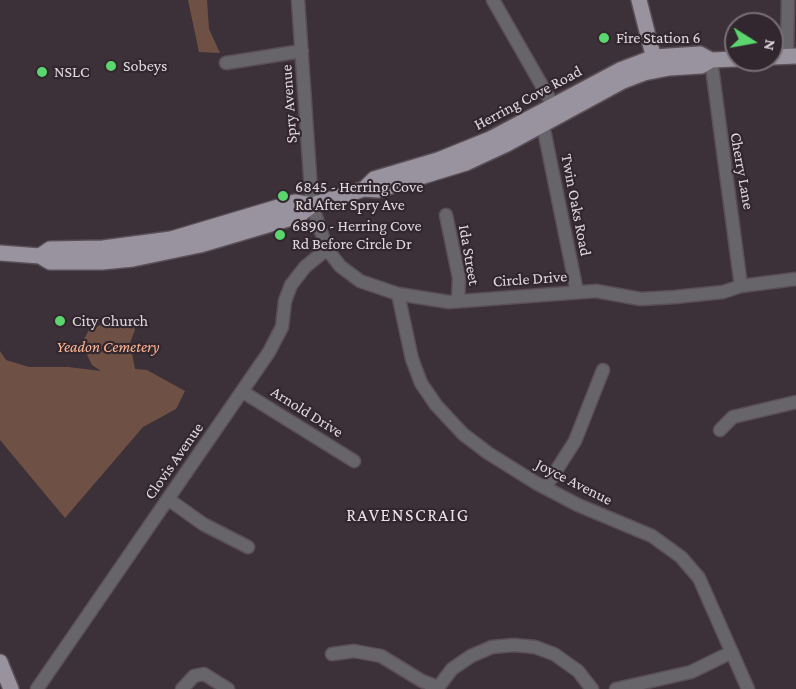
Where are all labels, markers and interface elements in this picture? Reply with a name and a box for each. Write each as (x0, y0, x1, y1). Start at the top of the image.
north arrow (724, 12, 784, 72)
place label: Fire Station 6 (616, 28, 701, 48)
marker: Fire Station 6 (597, 31, 611, 45)
text: N (761, 38, 780, 52)
place label: Sobeys (123, 56, 167, 76)
marker: Sobeys (104, 59, 118, 73)
street label: Herring Cove Road (471, 61, 585, 135)
place label: NSLC (54, 62, 89, 82)
street label: Spry Avenue (277, 64, 301, 144)
marker: NSLC (35, 65, 49, 79)
street label: Cherry Lane (726, 131, 758, 211)
street label: Twin Oaks Road (557, 152, 595, 258)
place label: 6845 - Herring Cove Rd After Spry Ave (295, 177, 423, 215)
marker: 6845 - Herring Cove Rd After Spry Ave (276, 189, 290, 203)
place label: 6890 - Herring Cove Rd Before Circle Dr (292, 216, 422, 254)
street label: Ida Street (454, 223, 484, 287)
marker: 6890 - Herring Cove Rd Before Circle Dr (273, 228, 287, 242)
street label: Circle Drive (492, 267, 568, 291)
place label: City Church (72, 311, 148, 331)
marker: City Church (53, 314, 67, 328)
park label: Yeadon Cemetery (56, 337, 160, 357)
street label: Arnold Drive (267, 382, 347, 442)
street label: Clovis Avenue (140, 419, 208, 503)
street label: Joyce Avenue (532, 454, 616, 510)
district label: RAVENSCRAIG (346, 504, 470, 526)

